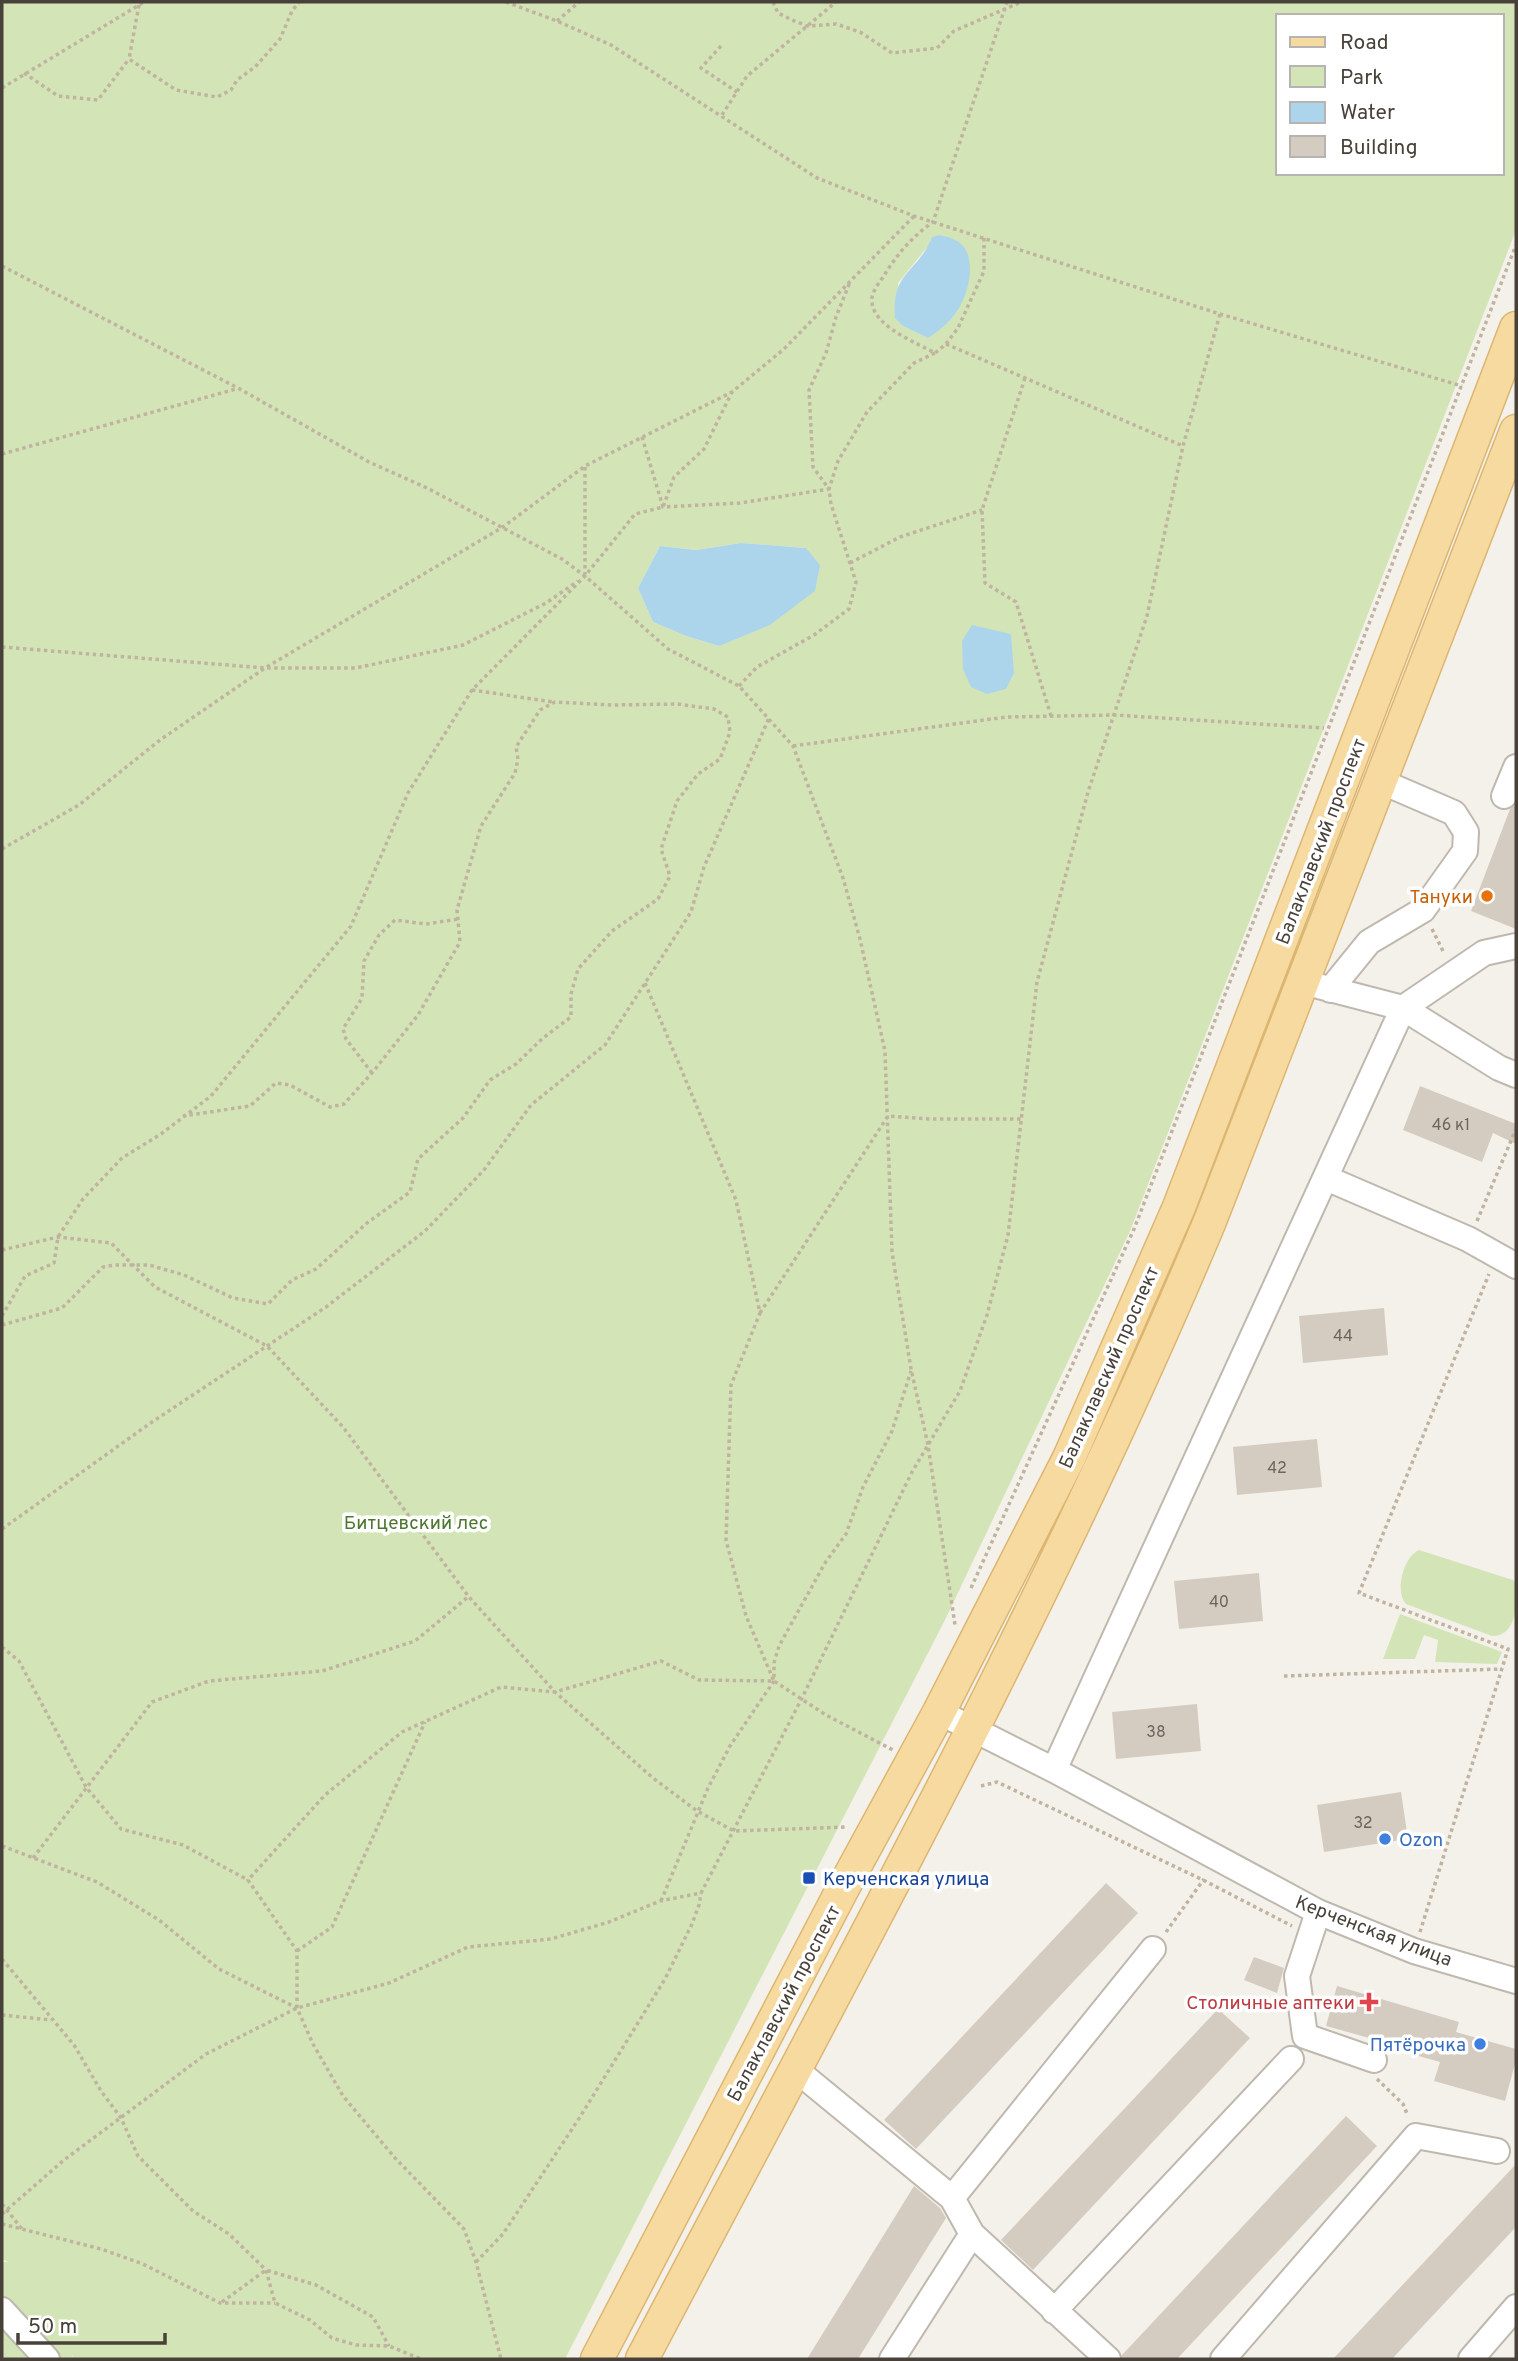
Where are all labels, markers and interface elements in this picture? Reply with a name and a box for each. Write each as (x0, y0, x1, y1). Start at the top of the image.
legend (1276, 14, 1504, 175)
text: Road (1340, 30, 1389, 57)
text: Park (1340, 65, 1383, 92)
text: Water (1340, 100, 1395, 127)
text: Building (1340, 135, 1418, 162)
street label: Балаклавский проспект (1271, 735, 1372, 948)
place label: Тануки (1409, 886, 1473, 910)
marker: Тануки (1479, 888, 1495, 904)
house number: 46 к1 (1432, 1116, 1470, 1136)
street label: Балаклавский проспект (1054, 1263, 1165, 1473)
house number: 44 (1333, 1327, 1353, 1347)
house number: 42 (1267, 1459, 1287, 1479)
park label: Битцевский лес (344, 1512, 488, 1536)
house number: 40 (1209, 1593, 1229, 1613)
house number: 38 (1146, 1723, 1166, 1743)
house number: 32 (1353, 1814, 1373, 1834)
place label: Ozon (1399, 1829, 1443, 1853)
marker: Ozon (1377, 1831, 1393, 1847)
place label: Керченская улица (823, 1868, 989, 1892)
marker: Керченская улица (801, 1870, 817, 1886)
street label: Керченская улица (1291, 1891, 1455, 1973)
street label: Балаклавский проспект (723, 1901, 847, 2106)
place label: Столичные аптеки (1186, 1992, 1355, 2016)
marker: Столичные аптеки (1361, 1994, 1377, 2010)
place label: Пятёрочка (1370, 2034, 1466, 2058)
marker: Пятёрочка (1472, 2036, 1488, 2052)
scale bar (18, 2302, 164, 2346)
text: 50 m (28, 2314, 77, 2341)

